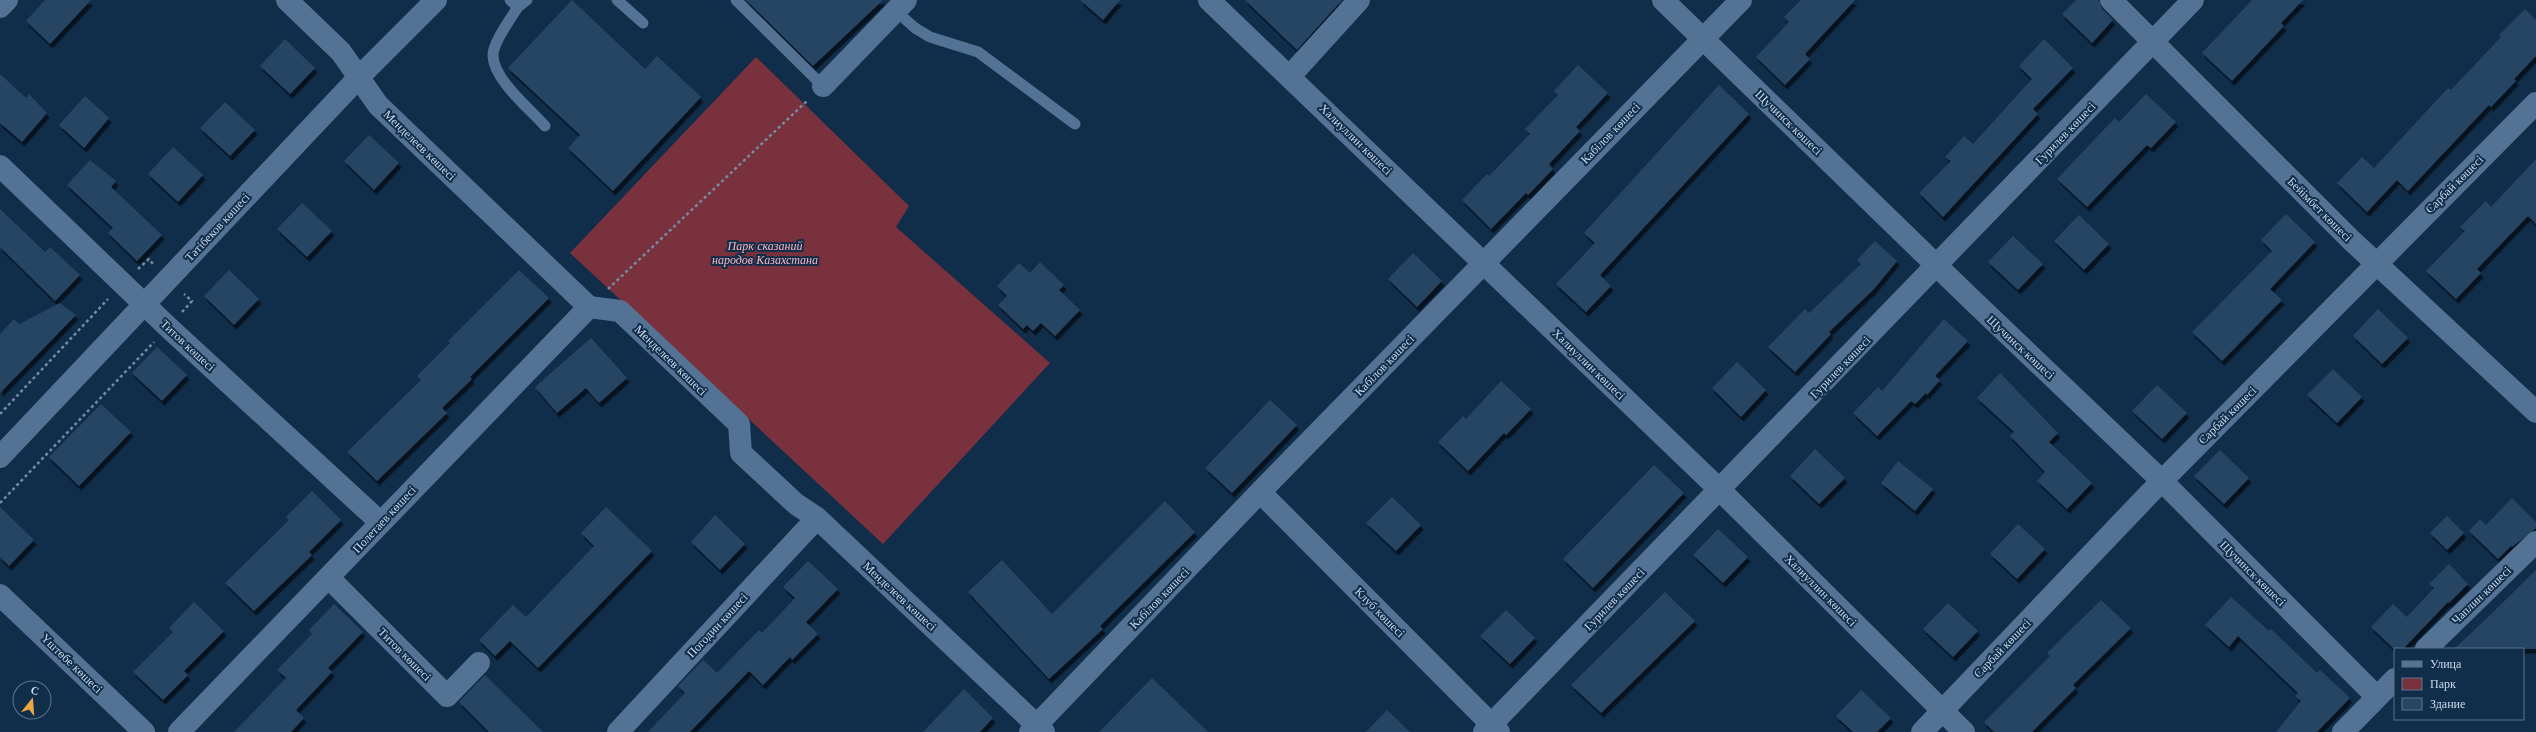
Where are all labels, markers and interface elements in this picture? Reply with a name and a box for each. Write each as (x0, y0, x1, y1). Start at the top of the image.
street label: Щучинск көшесі (1752, 86, 1826, 158)
street label: Гурилев көшесі (2032, 98, 2099, 167)
street label: Кабілов көшесі (1577, 99, 1643, 167)
street label: Халиуллин көшесі (1316, 100, 1396, 178)
street label: Менделеев көшесі (381, 107, 460, 184)
street label: Сарбай көшесі (2422, 151, 2487, 216)
street label: Бейімбет көшесі (2285, 174, 2356, 245)
street label: Тәтібеков көшесі (181, 189, 253, 264)
park label: Парк сказаний народов Казахстана (712, 238, 818, 267)
street label: Щучинск көшесі (1984, 312, 2058, 383)
street label: Титов көшесі (158, 316, 219, 374)
street label: Менделеев көшесі (632, 322, 711, 399)
street label: Халиуллин көшесі (1549, 325, 1629, 403)
street label: Кабілов көшесі (1351, 331, 1417, 399)
street label: Гурилев көшесі (1807, 332, 1874, 401)
street label: Сарбай көшесі (2195, 382, 2260, 447)
street label: Полетаев көшесі (349, 482, 419, 556)
street label: Щучинск көшесі (2217, 537, 2290, 610)
street label: Халиуллин көшесі (1782, 551, 1861, 630)
street label: Менделеев көшесі (860, 558, 940, 634)
street label: Чаплин көшесі (2448, 562, 2514, 627)
street label: Кабілов көшесі (1126, 564, 1192, 632)
street label: Гурилев көшесі (1581, 564, 1648, 633)
street label: Клуб көшесі (1352, 584, 1409, 641)
street label: Погодин көшесі (683, 589, 751, 660)
street label: Сарбай көшесі (1970, 615, 2034, 681)
street label: Титов көшесі (375, 624, 435, 684)
street label: Үштөбе көшесі (38, 630, 106, 696)
legend (2394, 648, 2524, 720)
text: Улица (2430, 656, 2462, 671)
text: Парк (2430, 676, 2456, 691)
north arrow (12, 680, 52, 720)
text: С (29, 683, 41, 698)
text: Здание (2430, 696, 2465, 711)

